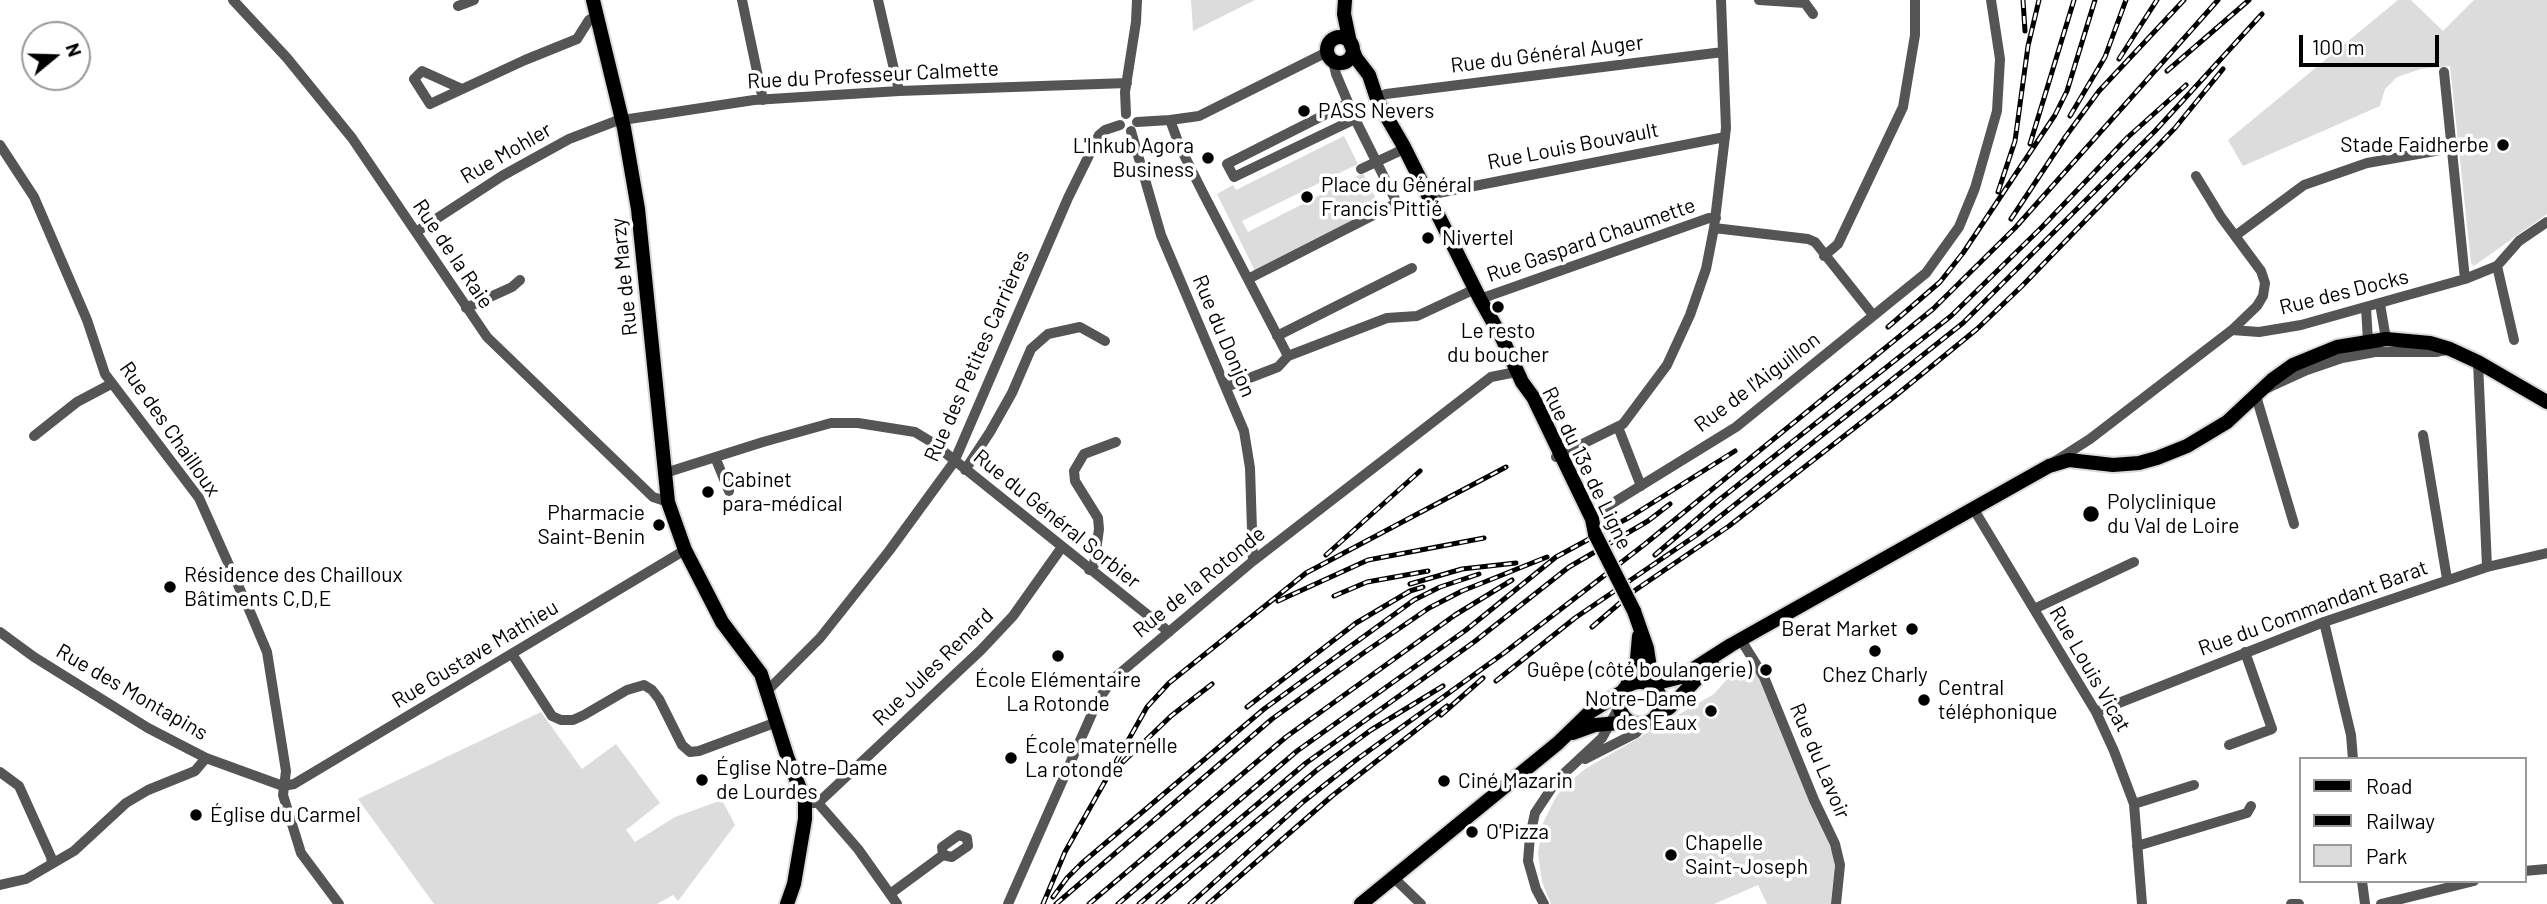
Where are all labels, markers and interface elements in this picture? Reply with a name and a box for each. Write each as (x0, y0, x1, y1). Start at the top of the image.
north arrow (21, 21, 91, 91)
scale bar (2302, 21, 2442, 65)
street label: Rue du Général Auger (1449, 30, 1645, 78)
text: 100 m (2312, 34, 2365, 59)
text: N (62, 40, 87, 59)
street label: Rue du Professeur Calmette (747, 56, 999, 94)
place label: PASS Nevers (1318, 98, 1434, 124)
marker: PASS Nevers (1296, 103, 1312, 119)
street label: Rue Mohler (456, 117, 556, 189)
street label: Rue Louis Bouvault (1485, 117, 1661, 175)
place label: Stade Faidherbe (2340, 132, 2489, 158)
place label: L'Inkub Agora Business (1073, 133, 1194, 183)
marker: Stade Faidherbe (2495, 137, 2511, 153)
marker: L'Inkub Agora Business (1200, 150, 1216, 166)
place label: Place du Général Francis Pittié (1321, 172, 1472, 222)
marker: Place du Général Francis Pittié (1299, 189, 1315, 205)
street label: Rue Gaspard Chaumette (1483, 192, 1699, 288)
street label: Rue de la Raie (407, 195, 499, 313)
street label: Rue de Marzy (605, 217, 643, 337)
place label: Nivertel (1442, 225, 1514, 251)
marker: Nivertel (1420, 230, 1436, 246)
street label: Rue des Petites Carrières (919, 246, 1035, 466)
street label: Rue des Docks (2277, 264, 2411, 320)
street label: Rue du Donjon (1187, 271, 1261, 401)
marker: Le resto du boucher (1490, 299, 1506, 315)
place label: Le resto du boucher (1447, 318, 1549, 368)
street label: Rue de l'Aiguillon (1689, 326, 1825, 438)
street label: Rue des Chailloux (114, 357, 226, 501)
street label: Rue du 13e de Ligne (1537, 383, 1637, 553)
street label: Rue du Général Sorbier (969, 444, 1145, 594)
place label: Cabinet para-médical (722, 467, 843, 517)
marker: Cabinet para-médical (700, 484, 716, 500)
place label: Polyclinique du Val de Loire (2107, 489, 2239, 539)
place label: Pharmacie Saint-Benin (537, 500, 645, 550)
marker: Polyclinique du Val de Loire (2081, 504, 2101, 524)
marker: Pharmacie Saint-Benin (651, 517, 667, 533)
street label: Rue de la Rotonde (1128, 521, 1270, 643)
street label: Rue du Commandant Barat (2195, 555, 2431, 661)
place label: Résidence des Chailloux Bâtiments C,D,E (184, 562, 403, 612)
marker: Résidence des Chailloux Bâtiments C,D,E (162, 579, 178, 595)
street label: Rue Gustave Mathieu (387, 594, 563, 714)
street label: Rue Louis Vicat (2044, 602, 2136, 736)
street label: Rue Jules Renard (867, 603, 999, 731)
place label: Berat Market (1781, 616, 1898, 642)
marker: Berat Market (1904, 621, 1920, 637)
street label: Rue des Montapins (52, 638, 212, 746)
marker: Chez Charly (1867, 643, 1883, 659)
marker: École Elémentaire La Rotonde (1050, 648, 1066, 664)
place label: Guêpe (côté boulangerie) (1527, 657, 1752, 683)
marker: Guêpe (côté boulangerie) (1758, 662, 1774, 678)
place label: Chez Charly (1822, 662, 1928, 688)
place label: École Elémentaire La Rotonde (975, 667, 1141, 717)
place label: Central téléphonique (1938, 675, 2057, 725)
place label: Notre-Dame des Eaux (1585, 686, 1697, 736)
marker: Central téléphonique (1916, 692, 1932, 708)
street label: Rue du Lavoir (1784, 699, 1856, 823)
marker: Notre-Dame des Eaux (1703, 703, 1719, 719)
place label: École maternelle La rotonde (1025, 733, 1178, 783)
marker: École maternelle La rotonde (1003, 750, 1019, 766)
place label: Église Notre-Dame de Lourdes (716, 755, 888, 805)
legend (2298, 757, 2526, 883)
place label: Ciné Mazarin (1458, 768, 1573, 794)
marker: Église Notre-Dame de Lourdes (694, 772, 710, 788)
marker: Ciné Mazarin (1436, 773, 1452, 789)
text: Road (2366, 773, 2412, 798)
place label: Église du Carmel (210, 802, 361, 828)
marker: Église du Carmel (188, 807, 204, 823)
text: Railway (2366, 808, 2435, 833)
place label: O'Pizza (1486, 819, 1549, 845)
marker: O'Pizza (1464, 824, 1480, 840)
place label: Chapelle Saint-Joseph (1685, 830, 1808, 880)
text: Park (2366, 843, 2407, 868)
marker: Chapelle Saint-Joseph (1663, 847, 1679, 863)

